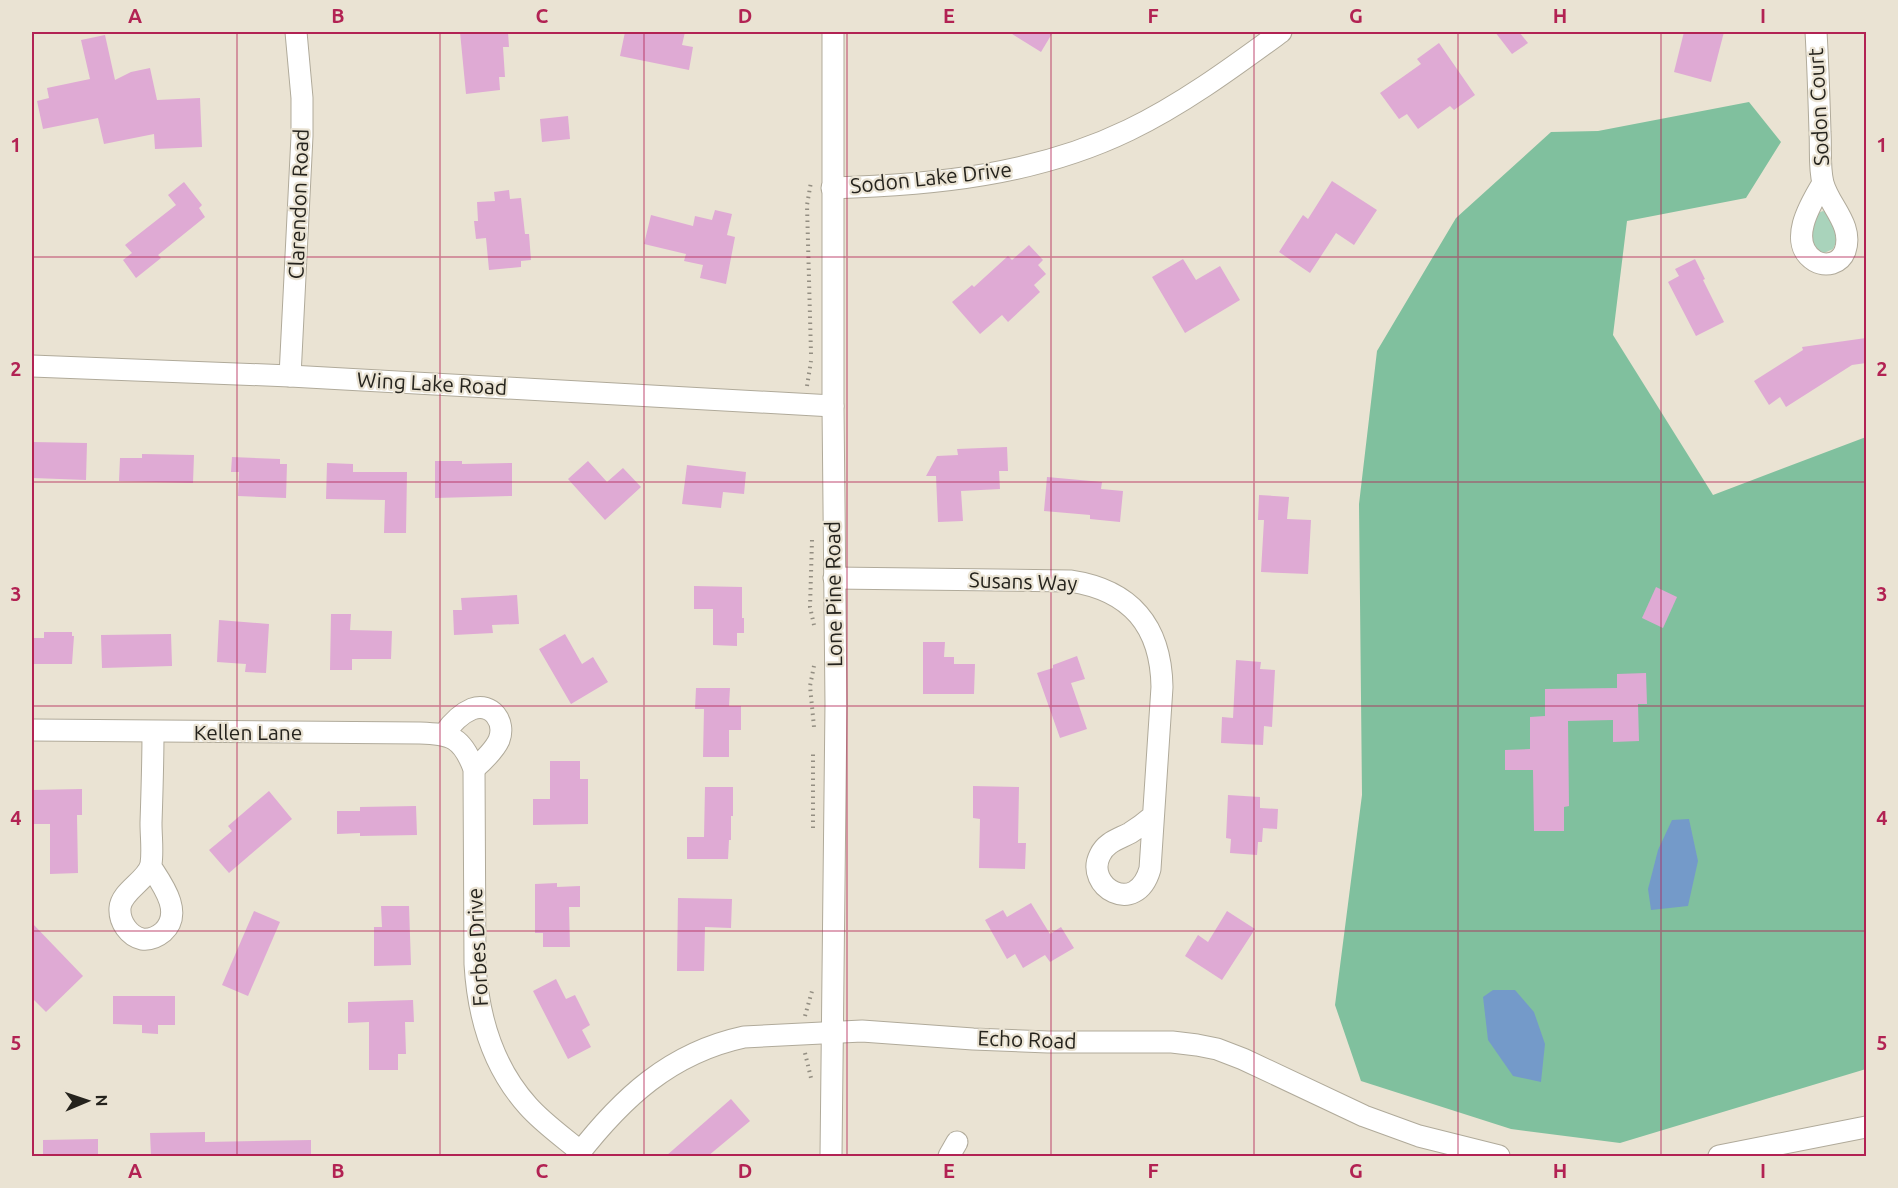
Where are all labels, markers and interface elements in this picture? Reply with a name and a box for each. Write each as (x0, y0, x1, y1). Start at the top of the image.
text: A (128, 4, 142, 27)
text: B (331, 4, 345, 27)
text: C (536, 4, 549, 27)
text: D (738, 4, 752, 27)
text: E (943, 4, 955, 27)
text: F (1147, 4, 1159, 27)
text: G (1349, 4, 1363, 27)
text: H (1553, 4, 1567, 27)
text: I (1760, 4, 1766, 27)
street label: Sodon Court (1803, 48, 1833, 167)
street label: Clarendon Road (283, 128, 313, 280)
text: 1 (10, 133, 22, 156)
text: 1 (1876, 133, 1888, 156)
street label: Sodon Lake Drive (849, 157, 1013, 197)
text: 2 (10, 357, 22, 380)
text: 2 (1876, 357, 1888, 380)
street label: Wing Lake Road (356, 367, 508, 399)
street label: Lone Pine Road (820, 521, 846, 667)
street label: Susans Way (968, 567, 1078, 595)
text: 3 (10, 582, 22, 605)
text: 3 (1876, 582, 1888, 605)
street label: Kellen Lane (194, 720, 302, 744)
text: 4 (10, 806, 22, 829)
text: 4 (1876, 806, 1888, 829)
street label: Forbes Drive (462, 887, 492, 1007)
street label: Echo Road (977, 1025, 1077, 1053)
text: 5 (10, 1031, 22, 1054)
text: 5 (1876, 1031, 1888, 1054)
north arrow (57, 1071, 117, 1131)
text: N (93, 1094, 111, 1107)
text: A (128, 1159, 142, 1182)
text: B (331, 1159, 345, 1182)
text: C (536, 1159, 549, 1182)
text: D (738, 1159, 752, 1182)
text: E (943, 1159, 955, 1182)
text: F (1147, 1159, 1159, 1182)
text: G (1349, 1159, 1363, 1182)
text: H (1553, 1159, 1567, 1182)
text: I (1760, 1159, 1766, 1182)

